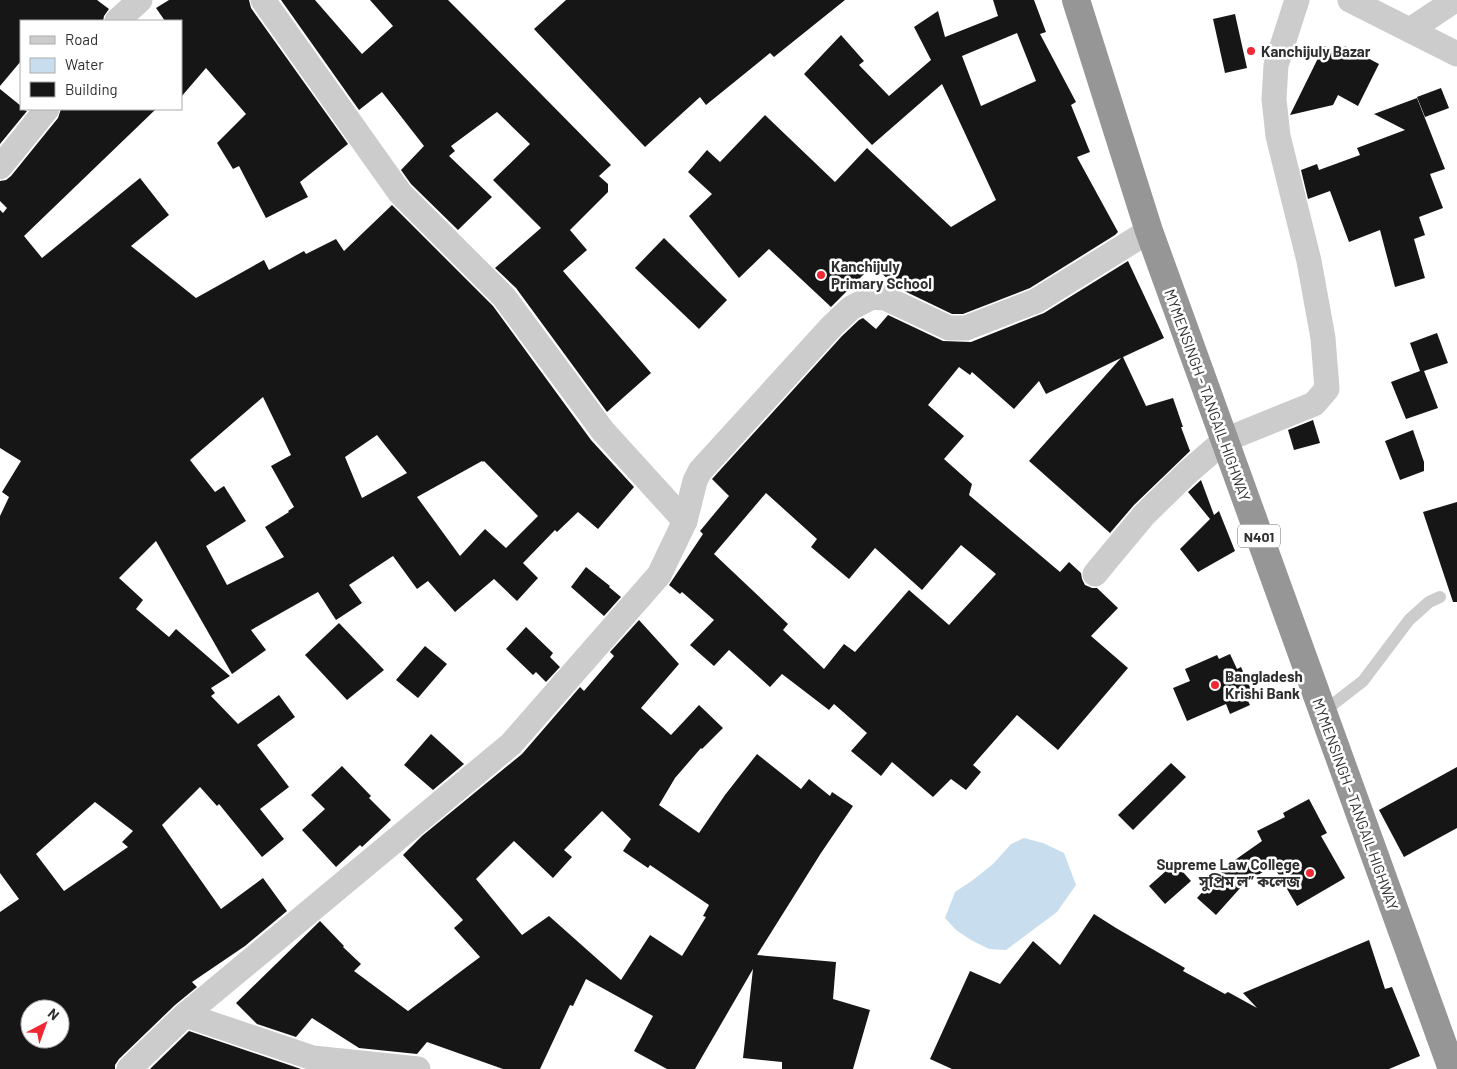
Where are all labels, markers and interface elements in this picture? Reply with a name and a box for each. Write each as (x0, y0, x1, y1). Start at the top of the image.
legend (20, 20, 182, 110)
text: Road (65, 30, 98, 48)
place label: Kanchijuly Bazar (1261, 42, 1371, 60)
marker: Kanchijuly Bazar (1245, 45, 1257, 57)
text: Water (65, 55, 104, 73)
text: Building (65, 80, 118, 98)
place label: Kanchijuly Primary School (831, 257, 932, 292)
marker: Kanchijuly Primary School (815, 269, 827, 281)
street label: MYMENSINGH - TANGAIL HIGHWAY (1161, 286, 1255, 504)
road number: N401 (1238, 524, 1280, 548)
place label: Bangladesh Krishi Bank (1225, 667, 1303, 702)
marker: Bangladesh Krishi Bank (1209, 679, 1221, 691)
street label: MYMENSINGH - TANGAIL HIGHWAY (1309, 695, 1403, 913)
place label: Supreme Law College সুপ্রিম ল” কলেজ (1156, 855, 1300, 892)
marker: Supreme Law College সুপ্রিম ল” কলেজ (1304, 867, 1316, 879)
north arrow (20, 999, 70, 1049)
text: N (45, 1004, 63, 1023)

